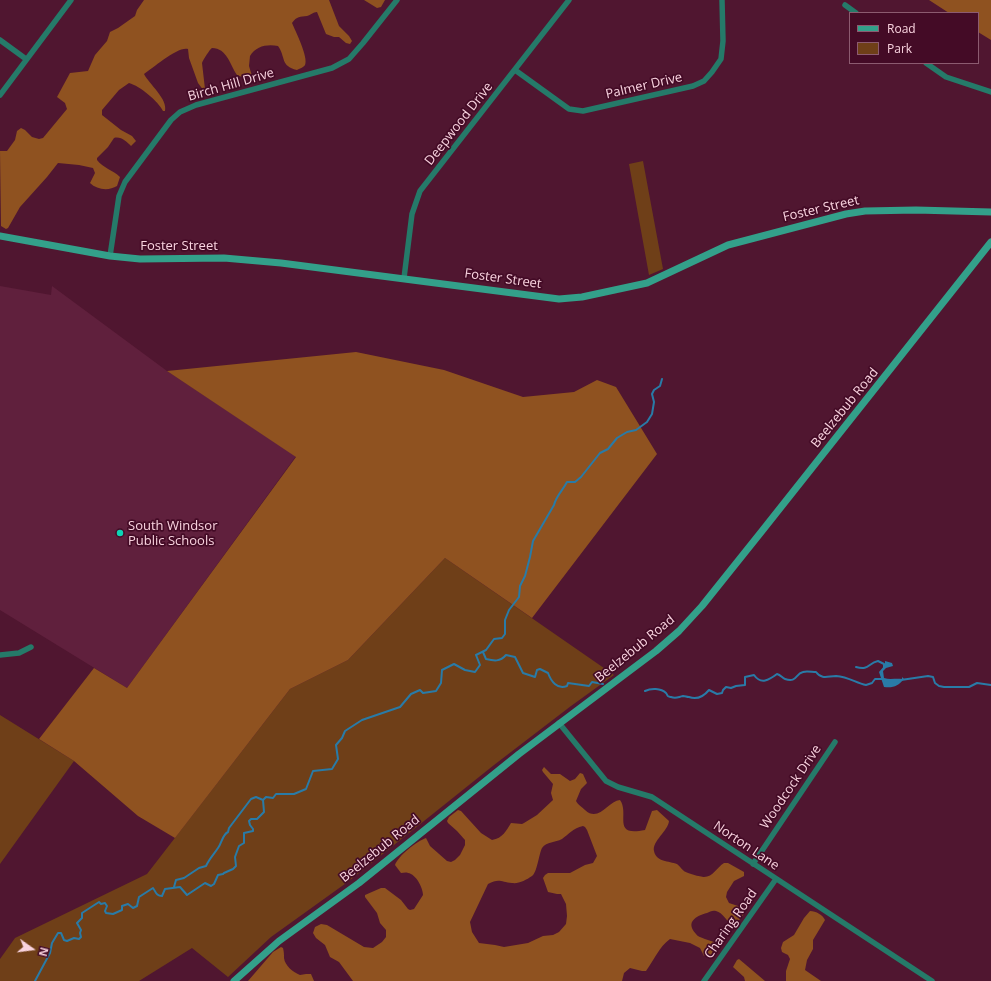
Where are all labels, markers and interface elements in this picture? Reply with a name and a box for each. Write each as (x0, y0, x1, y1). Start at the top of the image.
legend (849, 12, 979, 64)
text: Road (887, 20, 916, 37)
text: Park (887, 40, 912, 57)
street label: Birch Hill Drive (186, 65, 276, 105)
street label: Palmer Drive (604, 70, 684, 102)
street label: Deepwood Drive (422, 79, 496, 169)
street label: Foster Street (781, 193, 861, 225)
street label: Foster Street (140, 238, 218, 254)
street label: Foster Street (463, 266, 543, 292)
street label: Beelzebub Road (808, 365, 882, 451)
place label: South Windsor Public Schools (128, 518, 217, 549)
marker: South Windsor Public Schools (115, 528, 125, 538)
street label: Beelzebub Road (592, 612, 678, 686)
street label: Woodcock Drive (757, 742, 825, 832)
street label: Beelzebub Road (337, 812, 423, 886)
street label: Norton Lane (710, 818, 782, 874)
street label: Charing Road (701, 886, 761, 962)
north arrow (12, 929, 52, 969)
text: N (36, 946, 52, 958)

